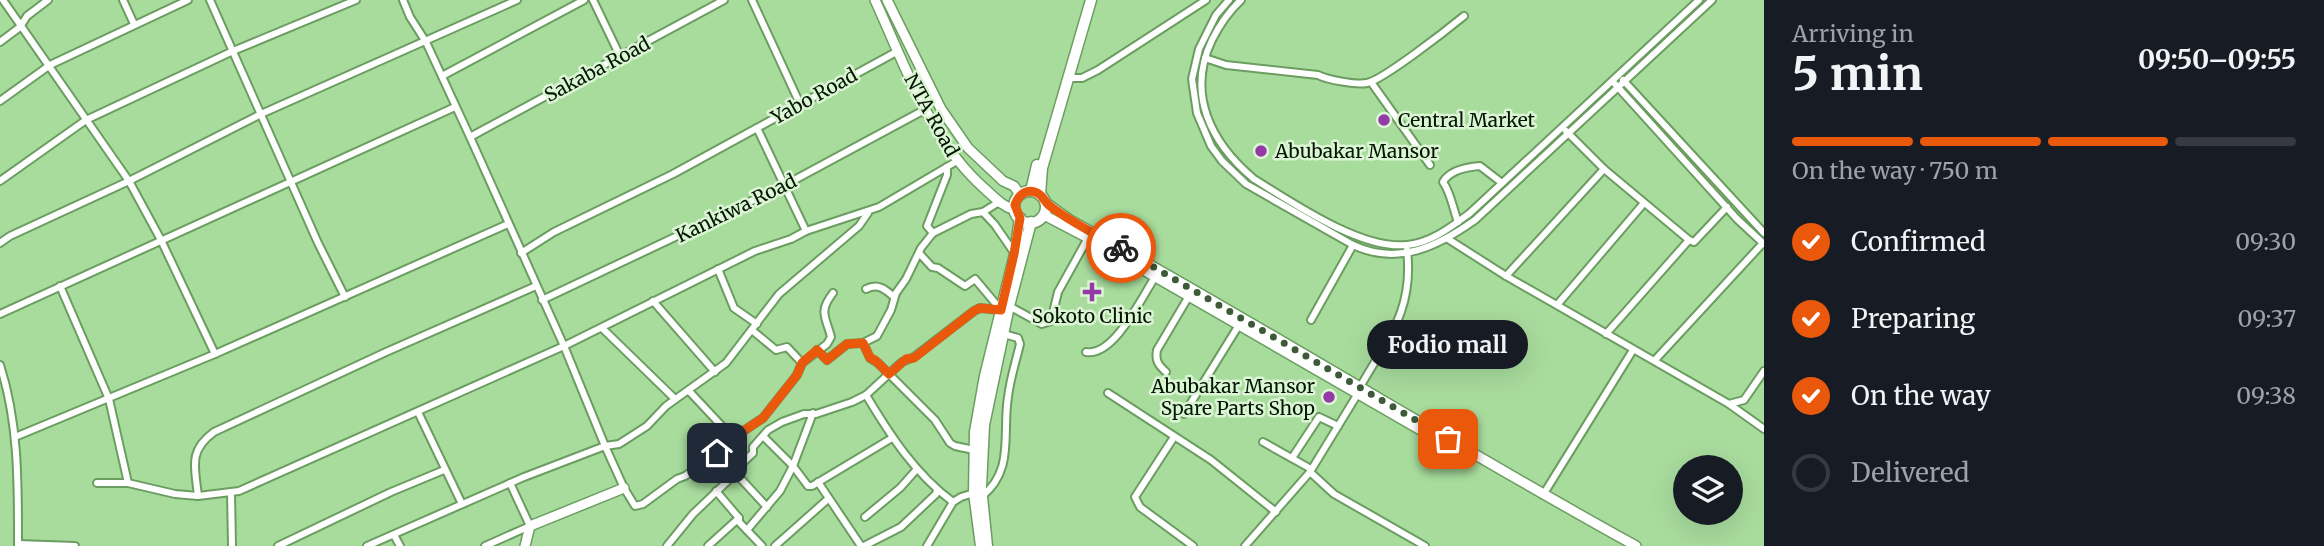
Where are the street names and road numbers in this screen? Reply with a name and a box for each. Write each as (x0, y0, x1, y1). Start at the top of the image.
street label: Sakaba Road (540, 31, 654, 107)
street label: Yabo Road (766, 63, 861, 130)
street label: NTA Road (899, 69, 965, 161)
street label: Kankiwa Road (672, 168, 800, 248)

